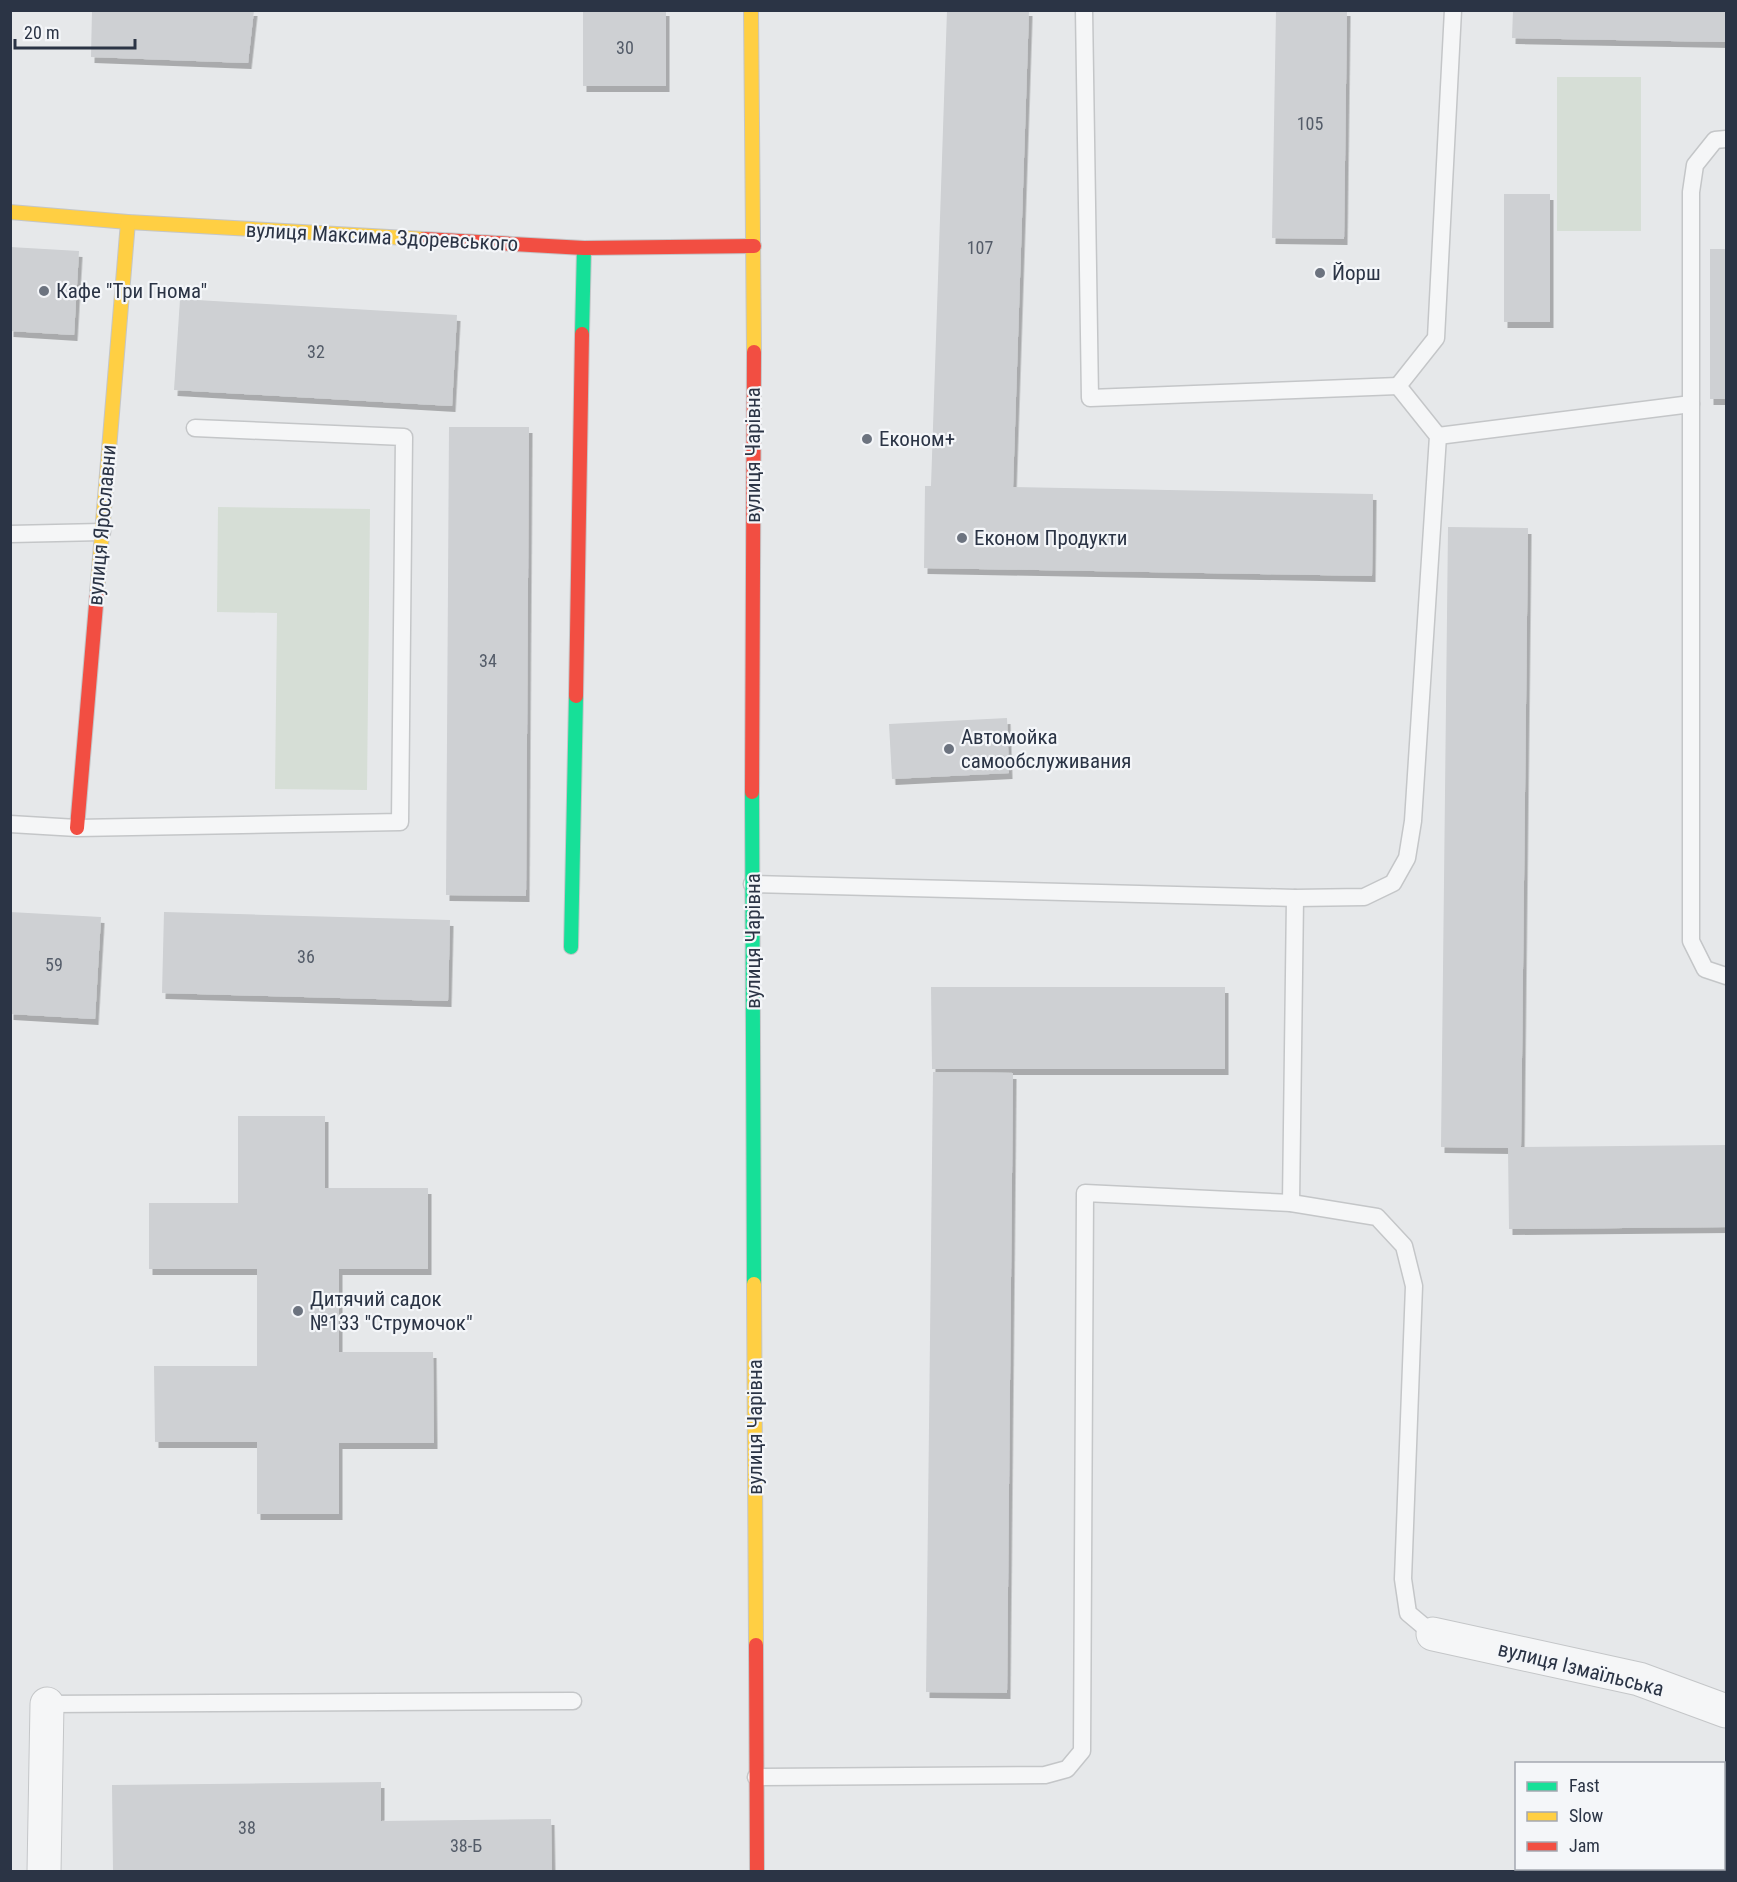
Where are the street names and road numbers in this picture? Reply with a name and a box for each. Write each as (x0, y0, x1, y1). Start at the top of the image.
street label: вулиця Максима Здоревського (245, 218, 519, 256)
street label: вулиця Чарівна (741, 387, 765, 523)
street label: вулиця Ярославни (83, 444, 121, 606)
street label: вулиця Чарівна (741, 873, 765, 1009)
street label: вулиця Чарівна (743, 1359, 767, 1495)
street label: вулиця Ізмаїльська (1496, 1637, 1666, 1701)

